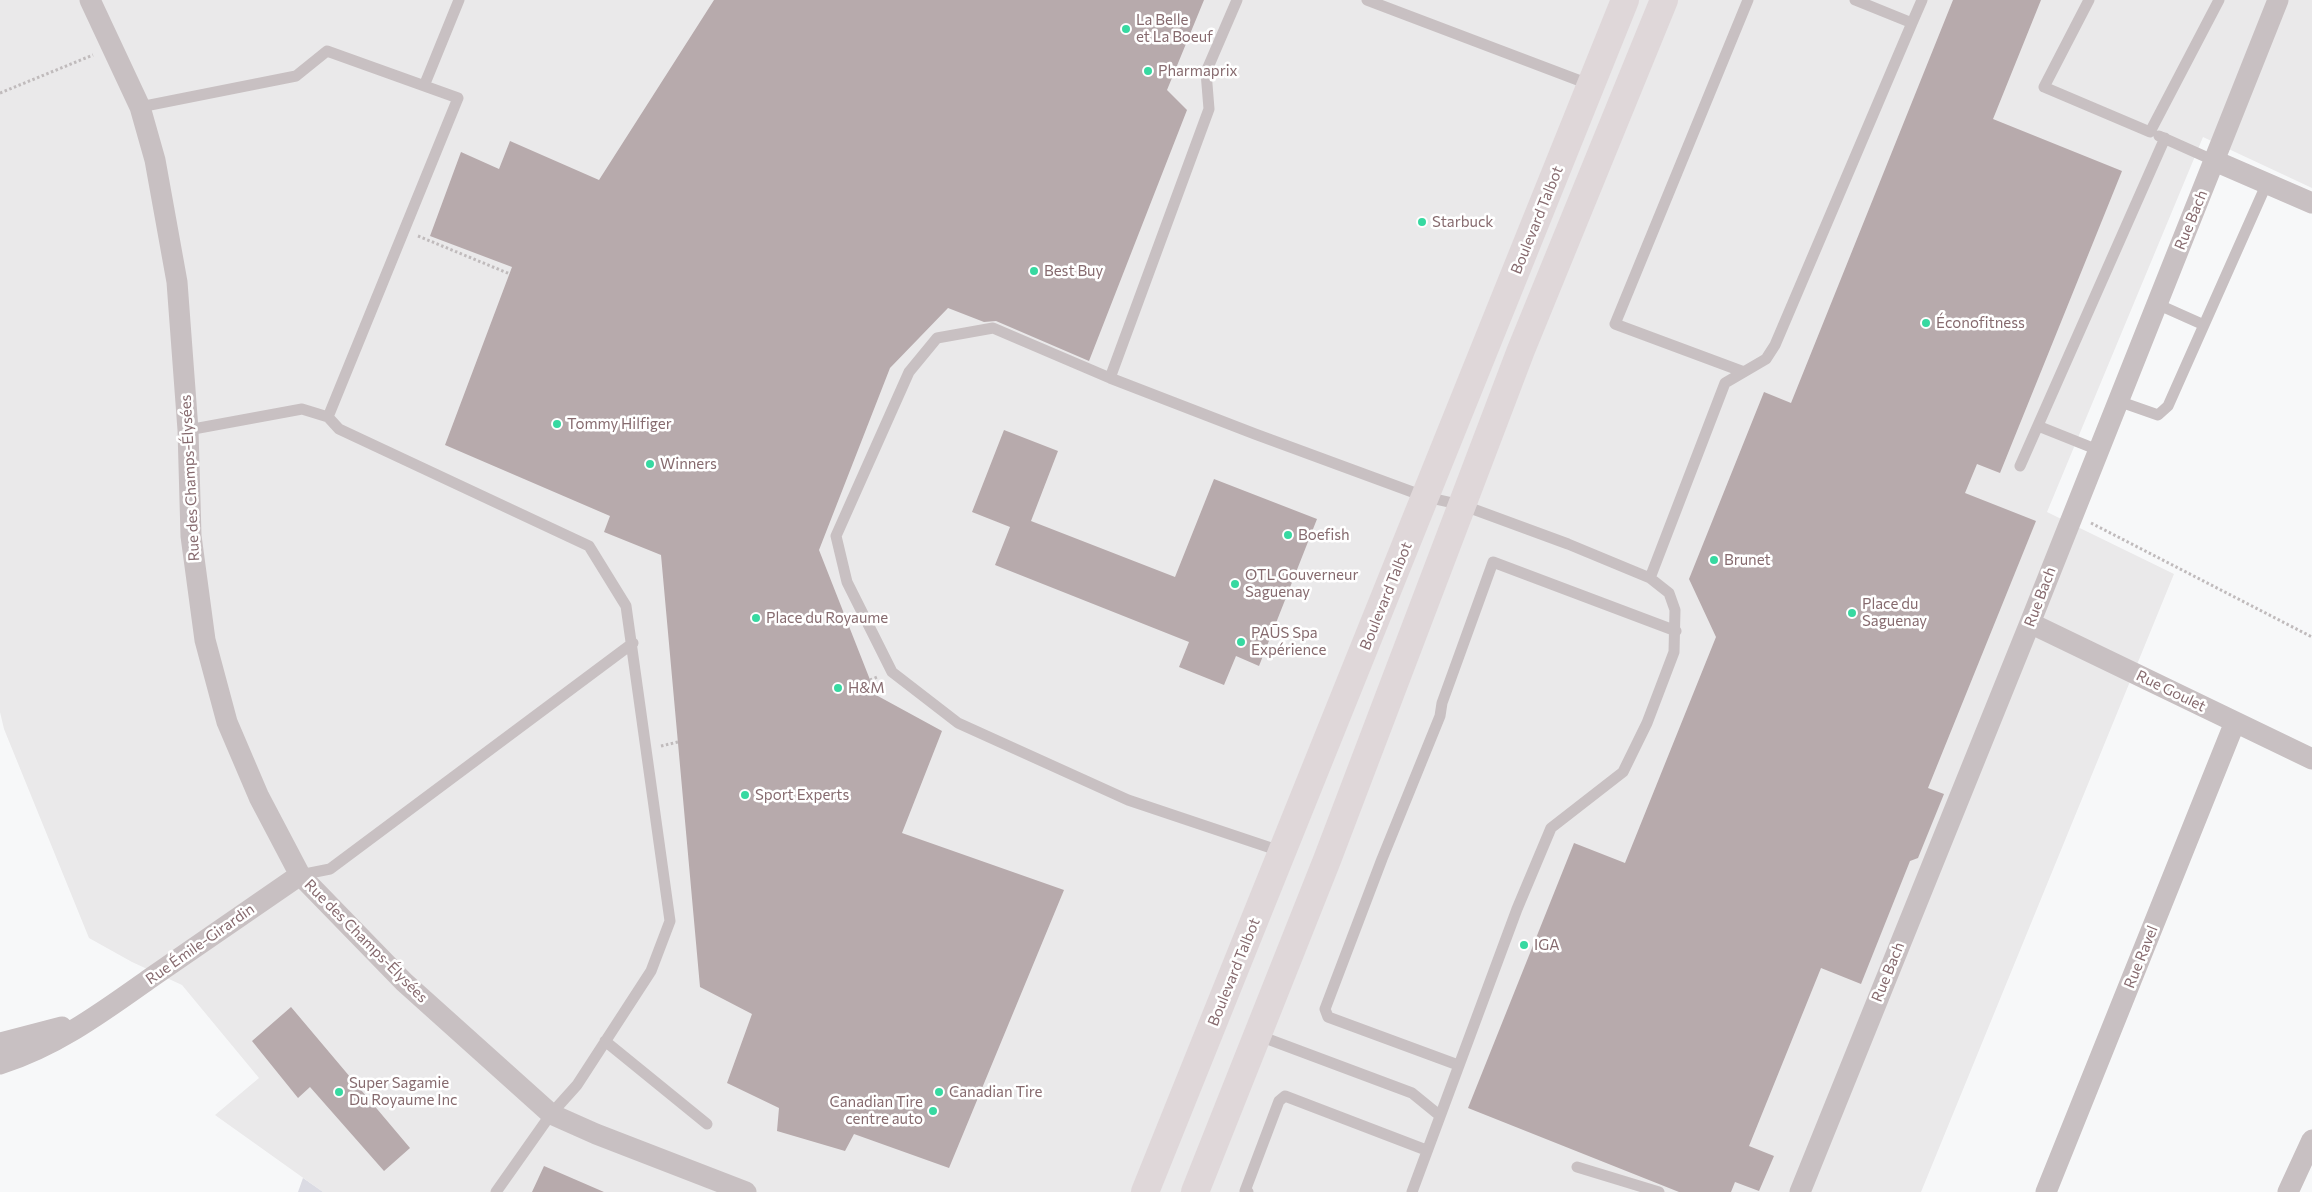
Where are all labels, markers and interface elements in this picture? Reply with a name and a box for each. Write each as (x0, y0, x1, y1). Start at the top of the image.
place label: La Belle et La Boeuf (1136, 11, 1213, 46)
marker: La Belle et La Boeuf (1120, 23, 1132, 35)
place label: Pharmaprix (1158, 62, 1237, 80)
marker: Pharmaprix (1142, 65, 1154, 77)
street label: Boulevard Talbot (1507, 163, 1567, 277)
street label: Rue Bach (2171, 188, 2211, 252)
place label: Starbuck (1432, 213, 1493, 231)
marker: Starbuck (1416, 216, 1428, 228)
place label: Best Buy (1044, 262, 1103, 280)
marker: Best Buy (1028, 265, 1040, 277)
place label: Éconofitness (1936, 314, 2025, 332)
marker: Éconofitness (1920, 317, 1932, 329)
street label: Rue des Champs-Élysées (177, 394, 203, 562)
place label: Tommy Hilfiger (567, 415, 672, 433)
marker: Tommy Hilfiger (551, 418, 563, 430)
place label: Winners (660, 455, 717, 473)
marker: Winners (644, 458, 656, 470)
place label: Boefish (1298, 526, 1350, 544)
marker: Boefish (1282, 529, 1294, 541)
street label: Boulevard Talbot (1356, 539, 1416, 653)
place label: Brunet (1724, 551, 1771, 569)
marker: Brunet (1708, 554, 1720, 566)
street label: Rue Bach (2020, 565, 2060, 629)
place label: OTL Gouverneur Saguenay (1245, 566, 1358, 601)
marker: OTL Gouverneur Saguenay (1229, 578, 1241, 590)
place label: Place du Saguenay (1862, 595, 1927, 630)
marker: Place du Saguenay (1846, 607, 1858, 619)
place label: Place du Royaume (766, 609, 888, 627)
marker: Place du Royaume (750, 612, 762, 624)
place label: PAŪS Spa Expérience (1251, 624, 1326, 659)
marker: PAŪS Spa Expérience (1235, 636, 1247, 648)
street label: Rue Goulet (2133, 666, 2209, 716)
place label: H&M (848, 679, 885, 697)
marker: H&M (832, 682, 844, 694)
place label: Sport Experts (755, 786, 849, 804)
marker: Sport Experts (739, 789, 751, 801)
street label: Rue des Champs-Élysées (301, 876, 431, 1006)
street label: Rue Émile-Girardin (142, 900, 258, 988)
street label: Boulevard Talbot (1204, 915, 1264, 1029)
street label: Rue Ravel (2120, 923, 2162, 991)
place label: IGA (1534, 936, 1560, 954)
marker: IGA (1518, 939, 1530, 951)
street label: Rue Bach (1868, 940, 1908, 1004)
place label: Super Sagamie Du Royaume Inc (349, 1074, 457, 1109)
place label: Canadian Tire (949, 1083, 1043, 1101)
marker: Super Sagamie Du Royaume Inc (333, 1086, 345, 1098)
marker: Canadian Tire (933, 1086, 945, 1098)
place label: Canadian Tire centre auto (829, 1093, 923, 1128)
marker: Canadian Tire centre auto (927, 1105, 939, 1117)

